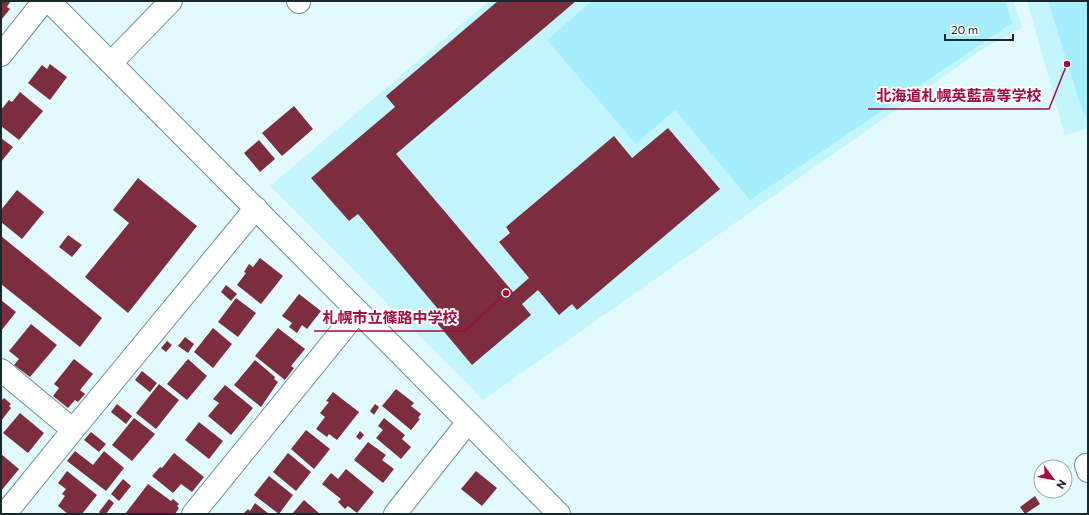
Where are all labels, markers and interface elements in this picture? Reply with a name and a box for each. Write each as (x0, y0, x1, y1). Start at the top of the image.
scale bar (945, 16, 1013, 42)
text: 20 m (951, 22, 978, 36)
callout: 北海道札幌英藍高等学校 (868, 82, 1049, 109)
text: 北海道札幌英藍高等学校 (876, 86, 1042, 104)
callout: 札幌市立篠路中学校 (314, 304, 465, 331)
text: 札幌市立篠路中学校 (322, 308, 458, 326)
north arrow (1033, 459, 1073, 499)
text: N (1054, 478, 1070, 492)

